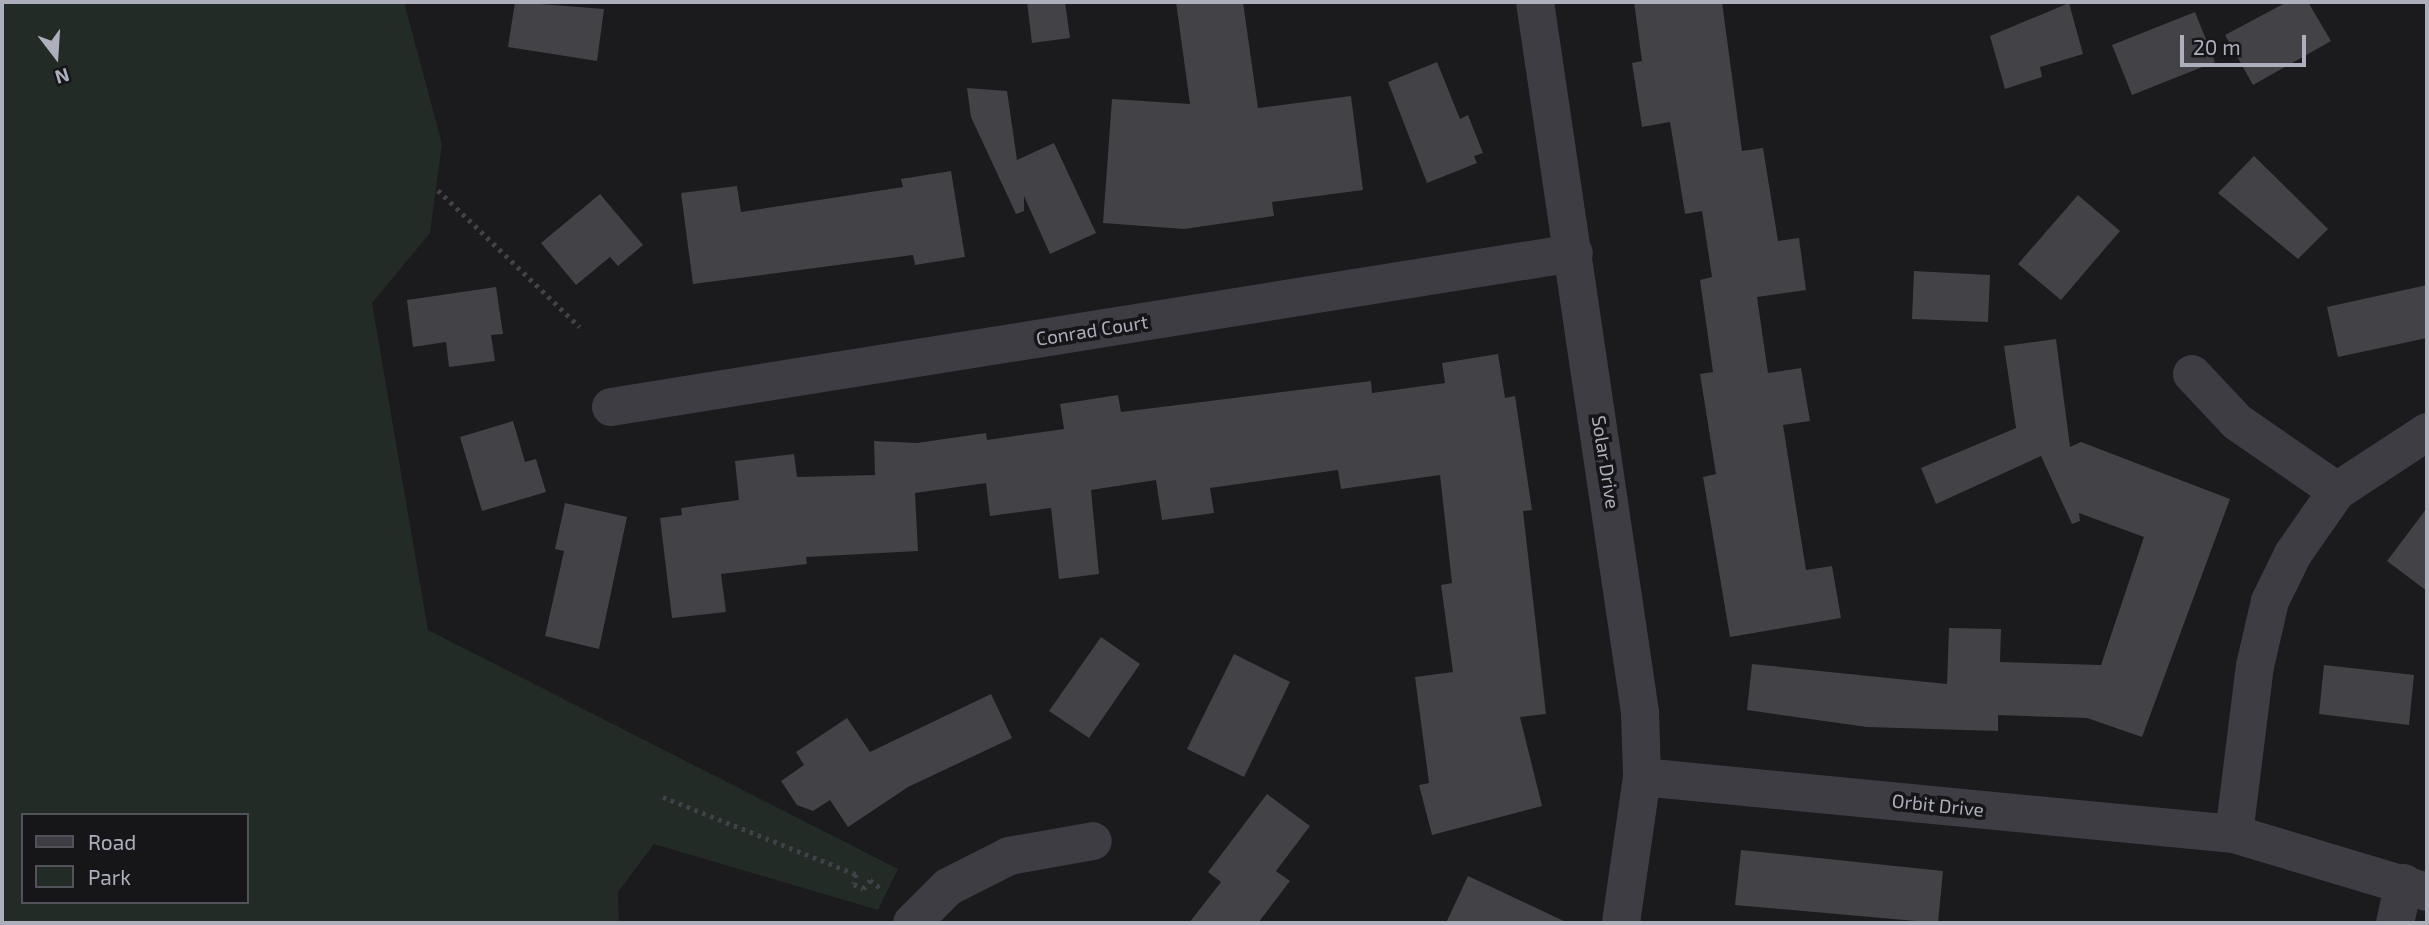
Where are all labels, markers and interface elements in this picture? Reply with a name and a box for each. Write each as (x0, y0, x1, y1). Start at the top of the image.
north arrow (21, 21, 91, 91)
scale bar (2184, 21, 2310, 65)
text: 20 m (2193, 34, 2241, 59)
text: N (52, 64, 72, 90)
street label: Conrad Court (1034, 310, 1150, 350)
street label: Solar Drive (1587, 414, 1625, 510)
street label: Orbit Drive (1891, 789, 1985, 821)
legend (21, 813, 248, 904)
text: Road (88, 829, 136, 854)
text: Park (88, 864, 131, 889)

